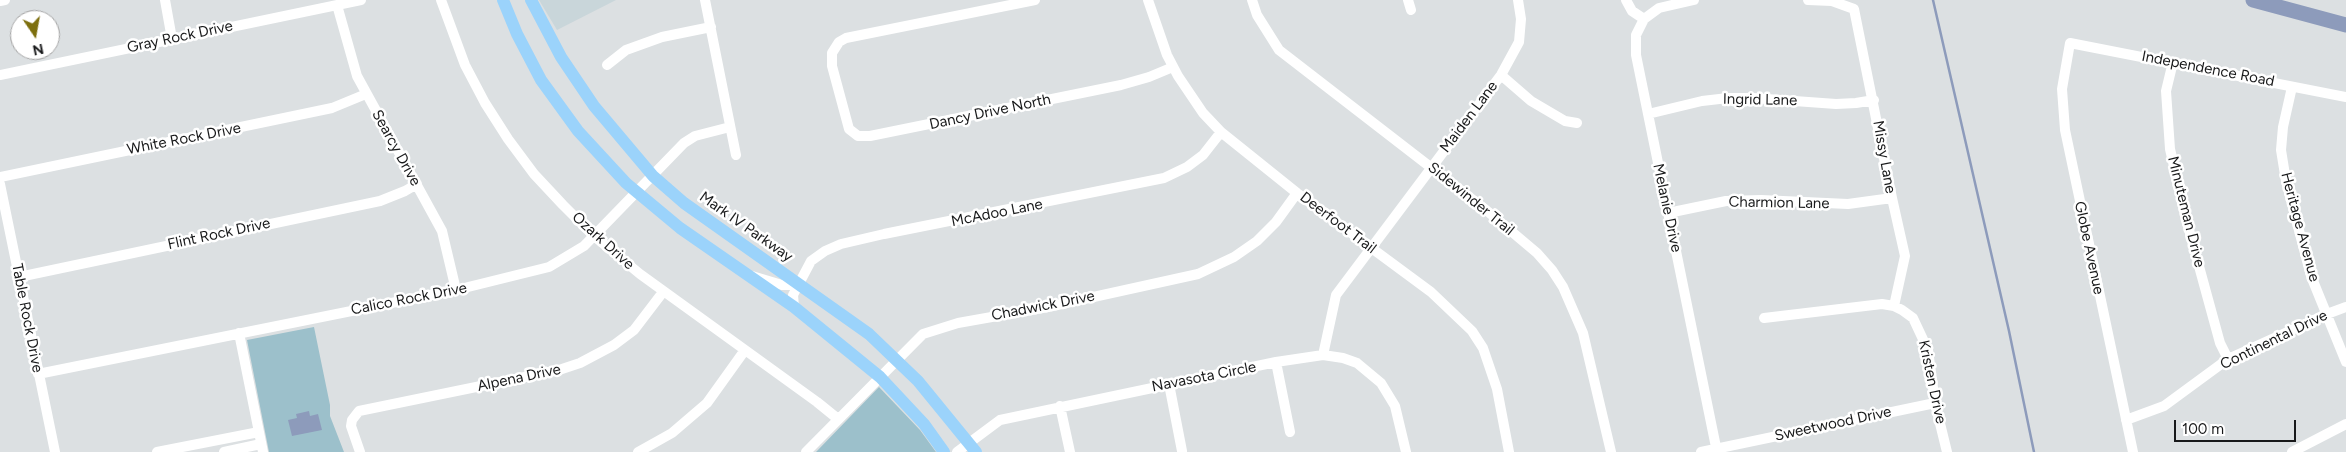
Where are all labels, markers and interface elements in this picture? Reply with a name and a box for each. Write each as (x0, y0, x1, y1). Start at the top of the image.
north arrow (10, 10, 60, 60)
street label: Gray Rock Drive (126, 17, 234, 57)
text: N (31, 40, 45, 59)
street label: Independence Road (2140, 47, 2276, 91)
street label: Maiden Lane (1436, 78, 1502, 156)
street label: Dancy Drive North (928, 90, 1052, 134)
street label: Ingrid Lane (1723, 90, 1797, 110)
street label: Searcy Drive (368, 107, 424, 189)
street label: White Rock Drive (126, 119, 242, 159)
street label: Missy Lane (1869, 119, 1899, 195)
street label: Minuteman Drive (2163, 155, 2209, 269)
street label: Sidewinder Trail (1424, 159, 1518, 239)
street label: Melanie Drive (1649, 162, 1685, 254)
street label: Heritage Avenue (2277, 170, 2323, 284)
street label: Mark IV Parkway (696, 188, 796, 266)
street label: Deerfoot Trail (1296, 188, 1380, 258)
street label: Charmion Lane (1728, 193, 1830, 213)
street label: McAdoo Lane (950, 195, 1044, 231)
street label: Globe Avenue (2070, 200, 2108, 296)
street label: Ozark Drive (568, 208, 638, 274)
street label: Flint Rock Drive (166, 214, 272, 254)
street label: Table Rock Drive (8, 262, 46, 374)
street label: Calico Rock Drive (350, 279, 468, 319)
street label: Chadwick Drive (990, 287, 1096, 325)
street label: Continental Drive (2218, 306, 2330, 374)
street label: Kristen Drive (1914, 338, 1950, 426)
street label: Navasota Circle (1150, 358, 1258, 396)
street label: Alpena Drive (476, 360, 562, 396)
street label: Sweetwood Drive (1773, 403, 1893, 445)
scale bar (2176, 410, 2298, 442)
text: 100 m (2182, 420, 2224, 438)

